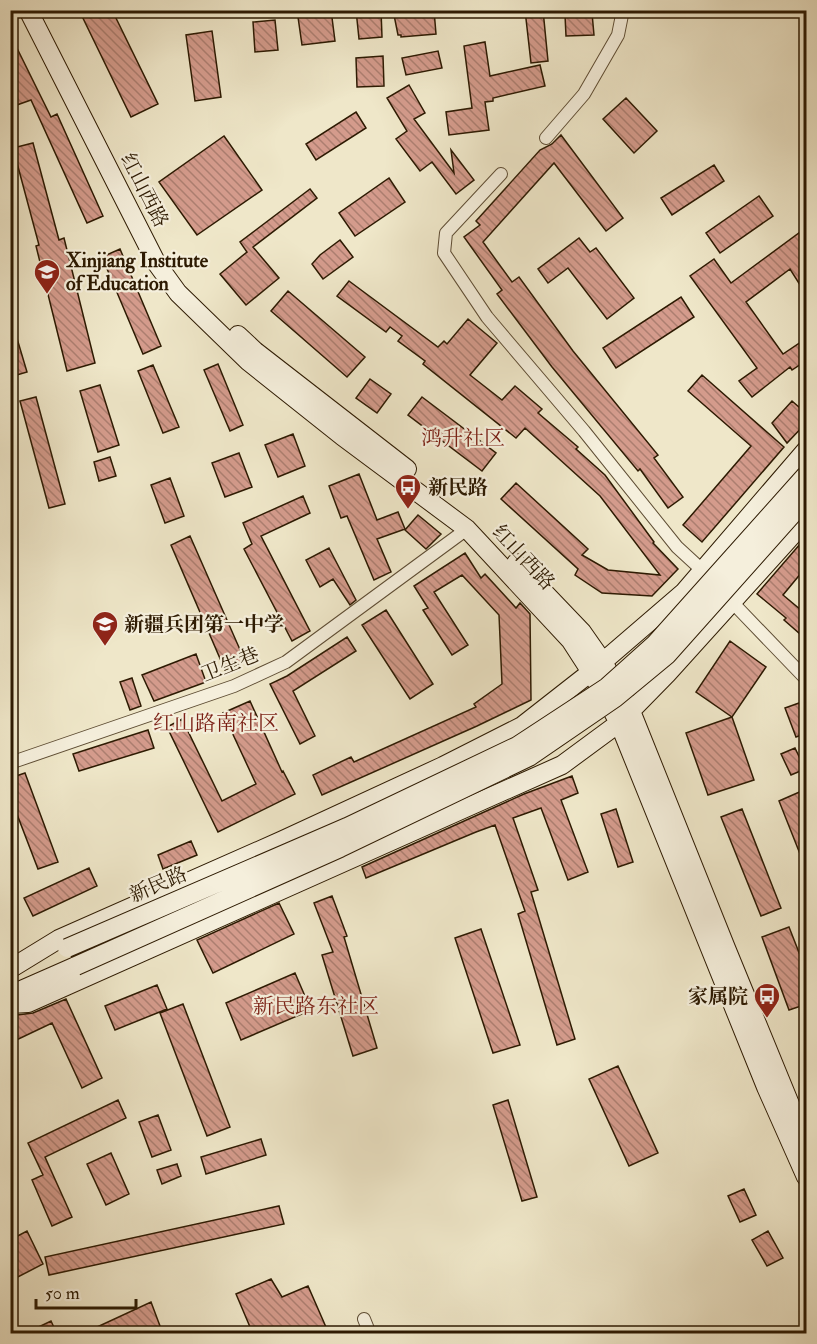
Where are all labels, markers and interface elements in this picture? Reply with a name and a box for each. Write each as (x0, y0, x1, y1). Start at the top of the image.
street label: 红山西路 (115, 149, 174, 232)
place label: Xinjiang Institute of Education (66, 248, 209, 296)
school or university icon: Xinjiang Institute of Education (32, 257, 62, 295)
district label: 鸿升社区 (421, 425, 505, 452)
bus stop icon: 新民路 (393, 472, 423, 510)
place label: 新民路 (428, 475, 488, 500)
street label: 红山西路 (487, 520, 560, 595)
school or university icon: 新疆兵团第一中学 (90, 609, 120, 647)
place label: 新疆兵团第一中学 (124, 612, 284, 637)
street label: 卫生巷 (198, 642, 263, 687)
district label: 红山路南社区 (153, 710, 279, 737)
street label: 新民路 (126, 861, 191, 908)
bus stop icon: 家属院 (752, 981, 782, 1019)
place label: 家属院 (688, 984, 748, 1009)
district label: 新民路东社区 (253, 993, 379, 1020)
scale bar (36, 1272, 136, 1310)
text: 50 m (45, 1282, 80, 1305)

